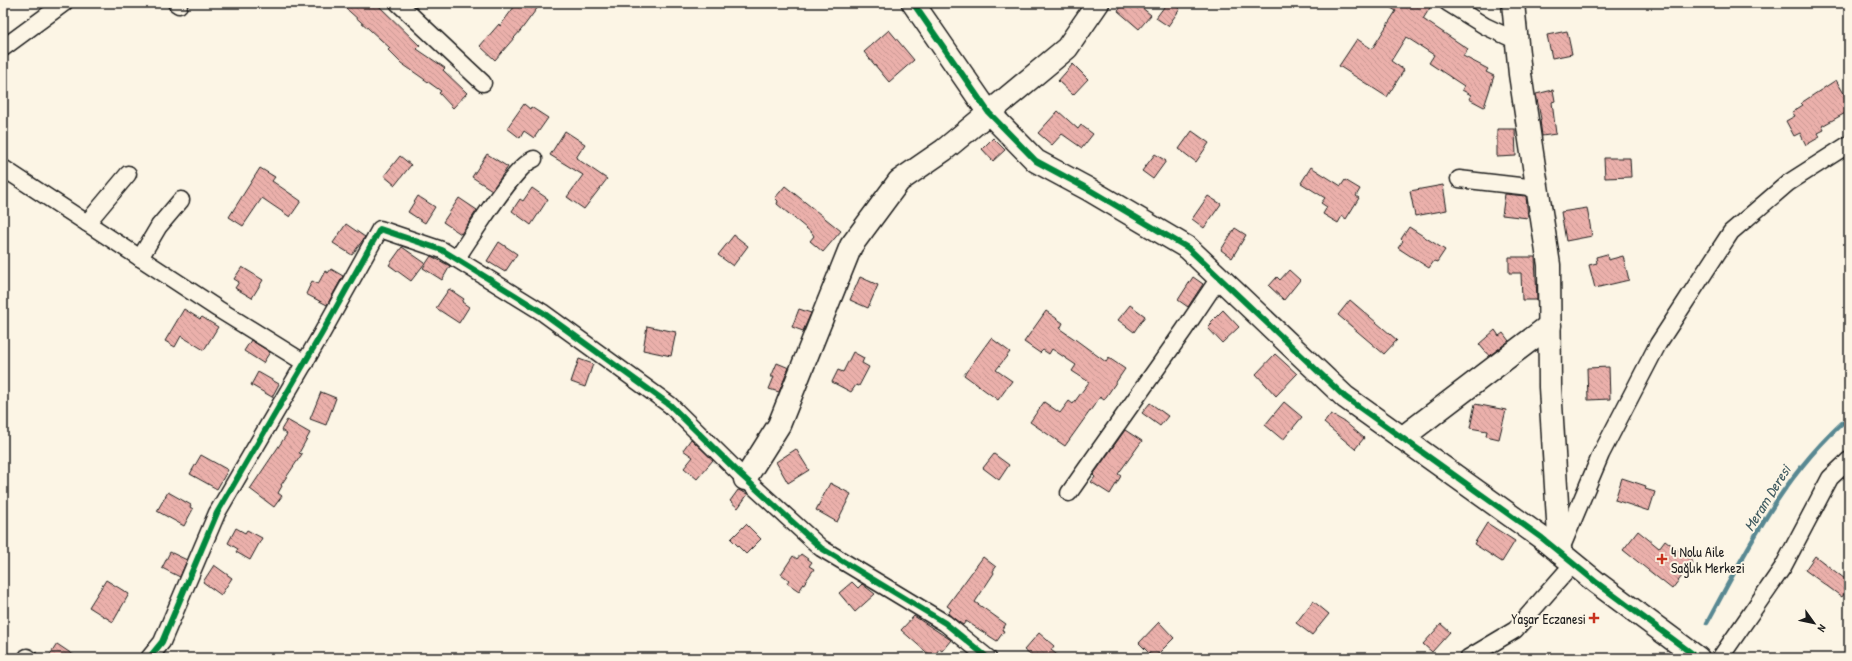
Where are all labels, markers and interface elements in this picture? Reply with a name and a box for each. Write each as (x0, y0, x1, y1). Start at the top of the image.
water label: Meram Deresi (1738, 460, 1796, 535)
place label: 4 Nolu Aile Sağlık Merkezi (1671, 542, 1745, 578)
marker: 4 Nolu Aile Sağlık Merkezi (1656, 553, 1668, 565)
north arrow (1794, 603, 1834, 643)
place label: Yaşar Eczanesi (1511, 609, 1586, 628)
marker: Yaşar Eczanesi (1589, 613, 1599, 623)
text: N (1815, 622, 1830, 635)

